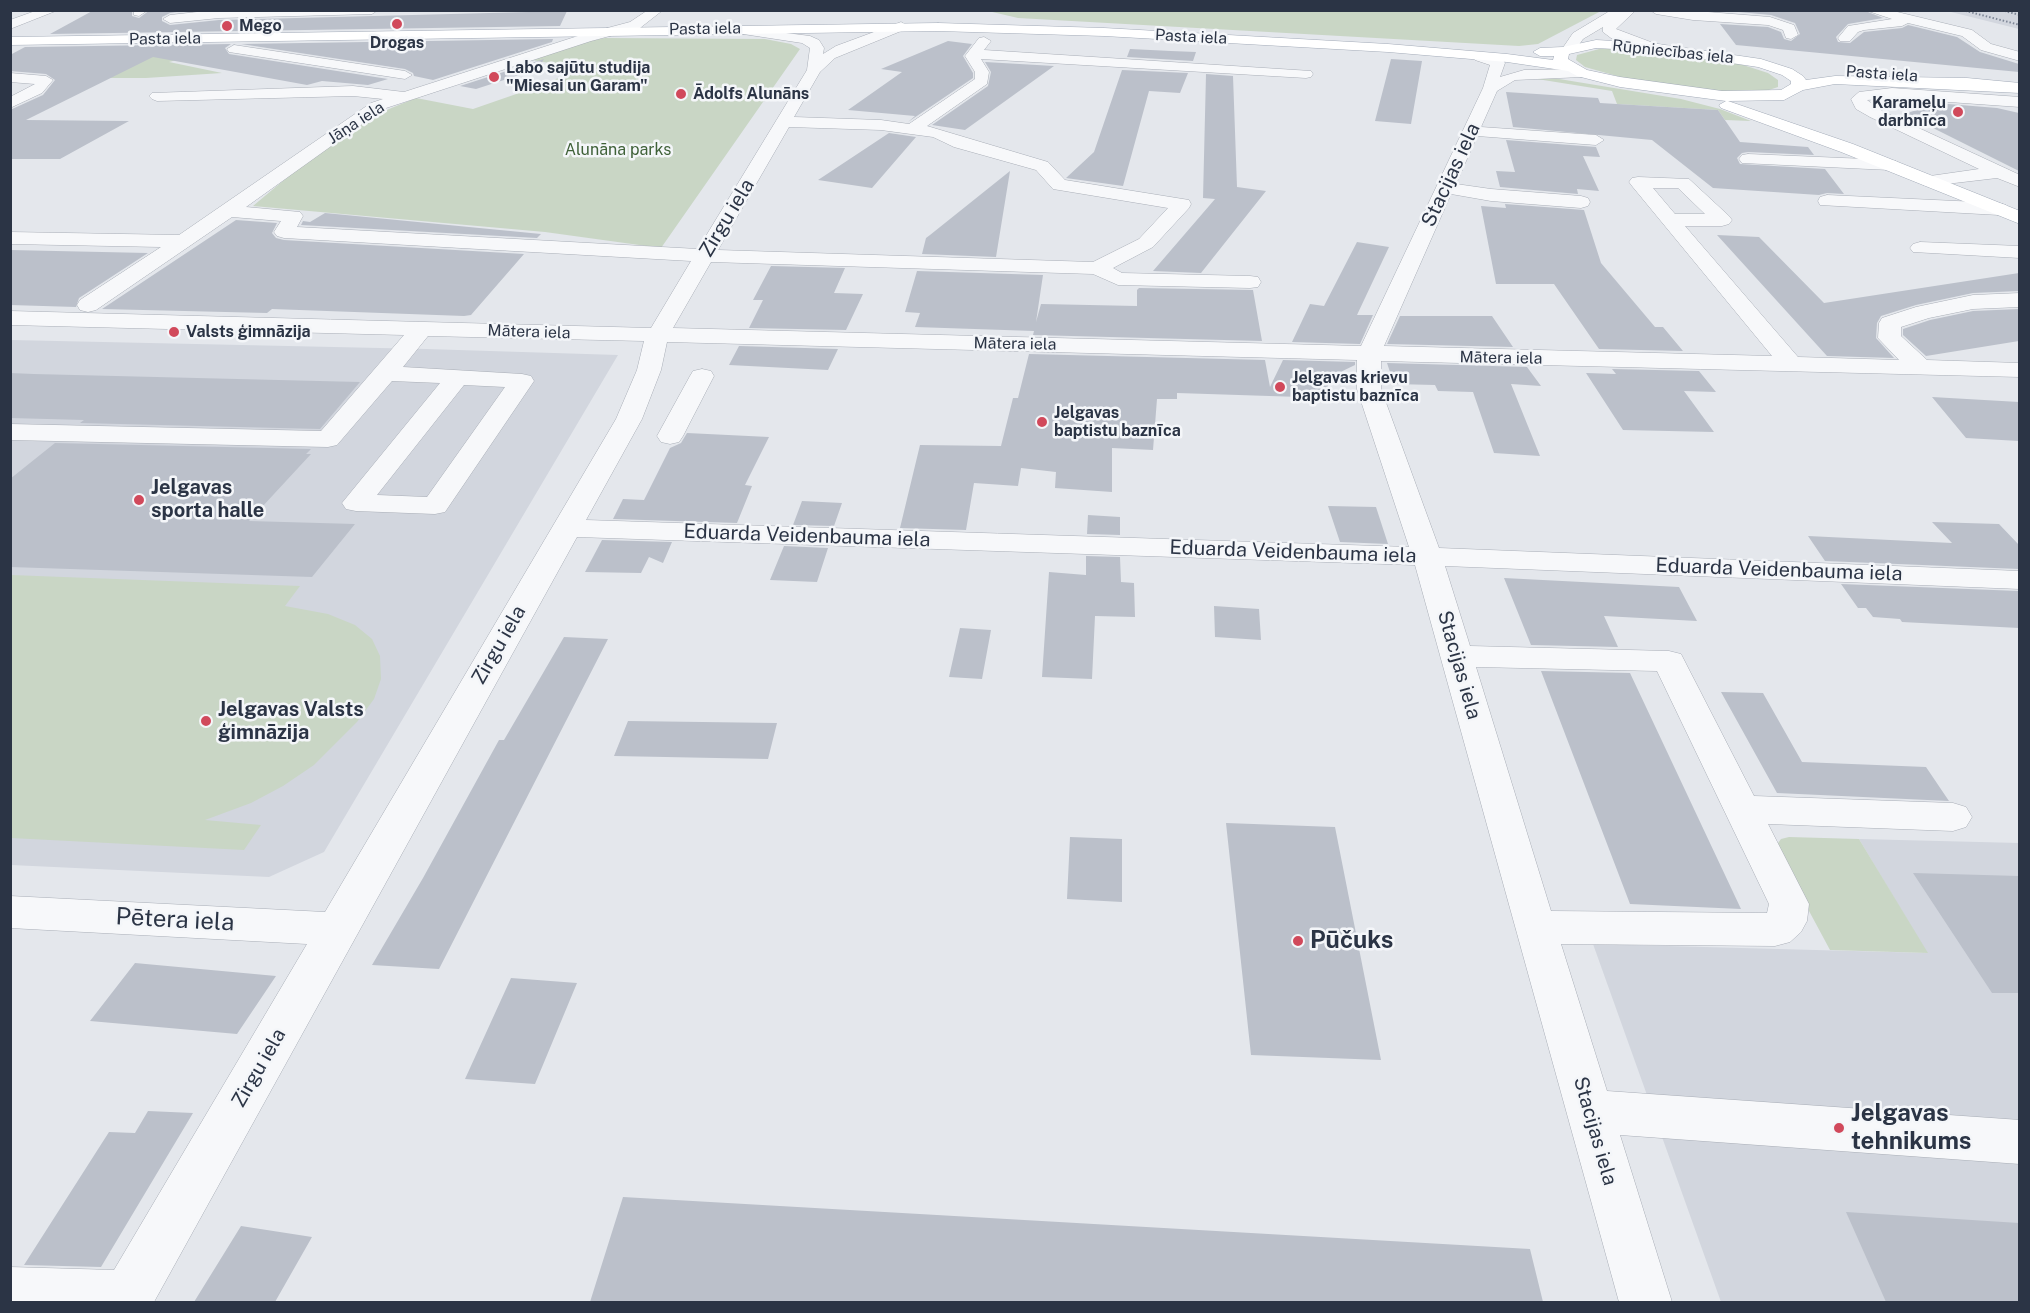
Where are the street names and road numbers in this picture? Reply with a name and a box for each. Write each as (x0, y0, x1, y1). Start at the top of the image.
street label: Pasta iela (669, 19, 741, 39)
street label: Pasta iela (1154, 26, 1228, 48)
street label: Pasta iela (129, 29, 201, 49)
street label: Rūpniecības iela (1611, 36, 1735, 68)
street label: Pasta iela (1845, 62, 1919, 86)
street label: Jāņa iela (324, 98, 388, 148)
street label: Stacijas iela (1416, 119, 1486, 231)
street label: Zirgu iela (694, 175, 760, 261)
street label: Mātera iela (487, 321, 571, 343)
street label: Mātera iela (973, 334, 1057, 354)
street label: Mātera iela (1459, 348, 1543, 368)
street label: Eduarda Veidenbauma iela (683, 520, 931, 552)
street label: Eduarda Veidenbauma iela (1169, 536, 1417, 568)
street label: Eduarda Veidenbauma iela (1655, 554, 1903, 586)
street label: Zirgu iela (467, 601, 531, 689)
street label: Stacijas iela (1432, 608, 1486, 722)
street label: Pētera iela (115, 903, 235, 937)
street label: Zirgu iela (227, 1024, 291, 1112)
street label: Stacijas iela (1568, 1074, 1622, 1188)

